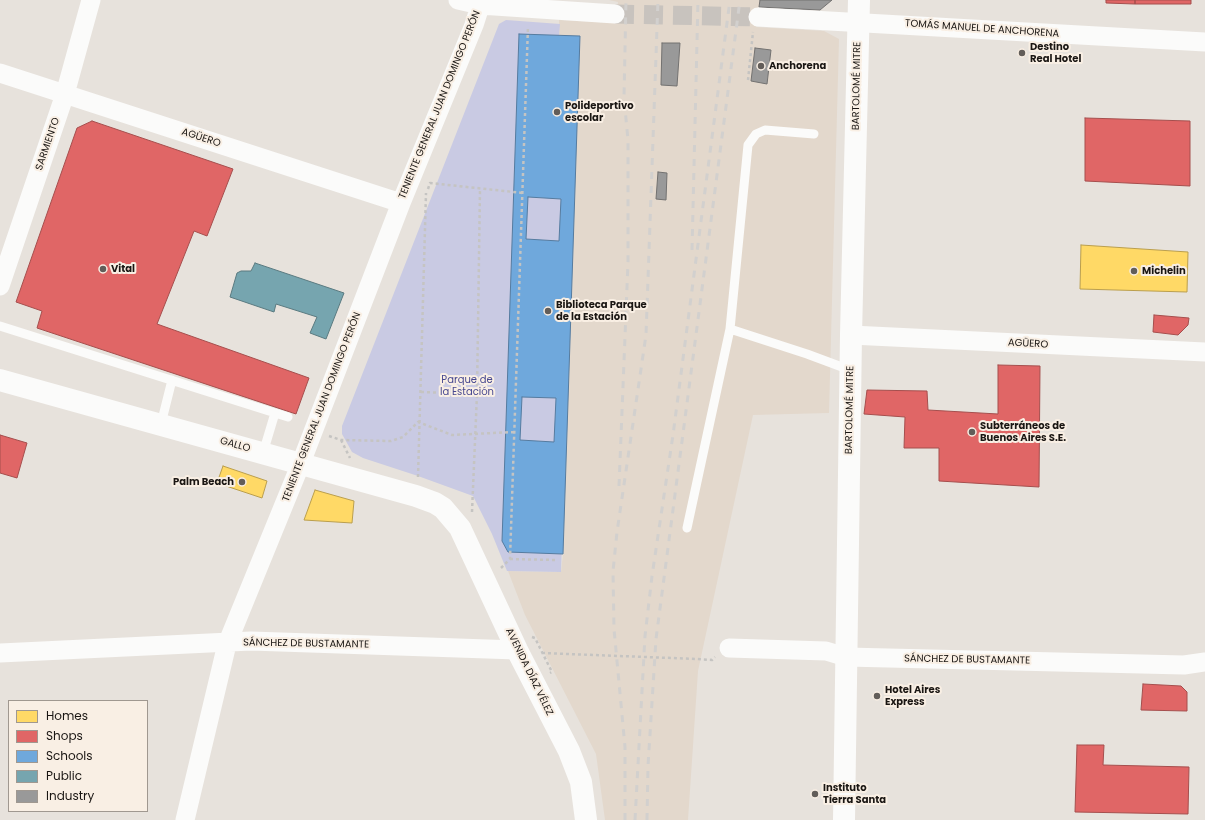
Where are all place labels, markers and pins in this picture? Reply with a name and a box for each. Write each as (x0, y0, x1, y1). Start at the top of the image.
place label: Destino Real Hotel (1030, 41, 1081, 64)
marker: Destino Real Hotel (1017, 48, 1027, 58)
place label: Anchorena (769, 60, 826, 72)
marker: Anchorena (756, 61, 766, 71)
place label: Polideportivo escolar (565, 100, 634, 124)
marker: Polideportivo escolar (552, 107, 562, 117)
place label: Vital (111, 263, 135, 275)
marker: Vital (98, 264, 108, 274)
place label: Michelin (1142, 265, 1186, 277)
marker: Michelin (1129, 266, 1139, 276)
place label: Biblioteca Parque de la Estación (556, 299, 647, 322)
marker: Biblioteca Parque de la Estación (543, 306, 553, 316)
place label: Subterráneos de Buenos Aires S.E. (980, 420, 1066, 444)
marker: Subterráneos de Buenos Aires S.E. (967, 427, 977, 437)
place label: Palm Beach (173, 476, 234, 488)
marker: Palm Beach (237, 477, 247, 487)
place label: Hotel Aires Express (885, 684, 940, 708)
marker: Hotel Aires Express (872, 691, 882, 701)
place label: Instituto Tierra Santa (823, 782, 886, 806)
marker: Instituto Tierra Santa (810, 789, 820, 799)

